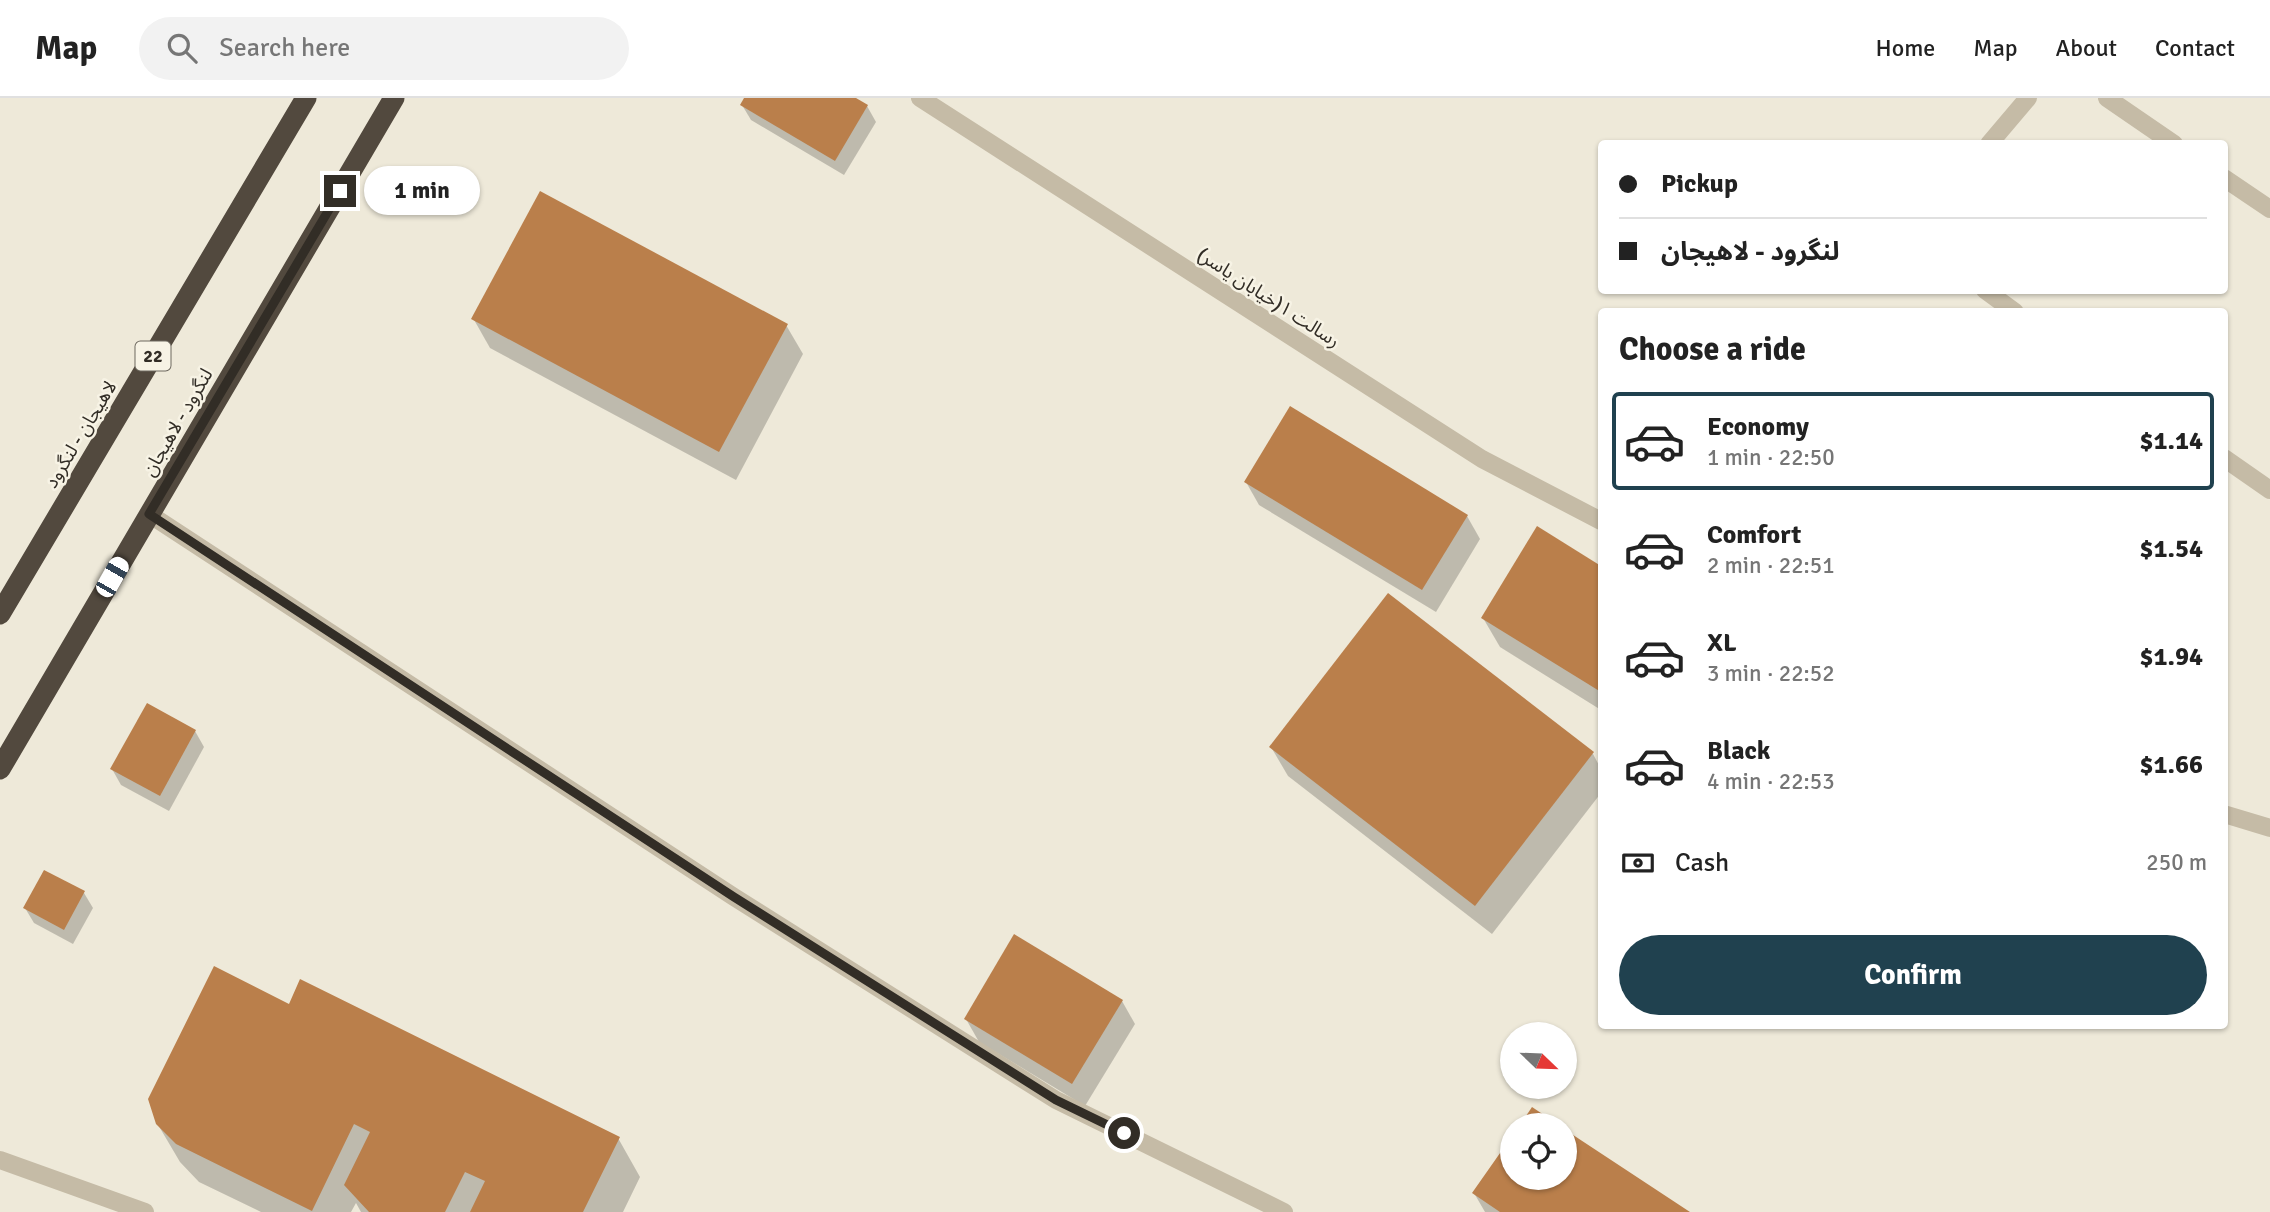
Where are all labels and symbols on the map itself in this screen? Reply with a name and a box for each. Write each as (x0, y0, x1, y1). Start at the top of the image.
callout: 1 min (364, 166, 480, 216)
route end (324, 175, 356, 207)
street label: رسالت ۱(خیابان یاسر) (1193, 243, 1344, 353)
road number: 22 (136, 342, 170, 370)
street label: لنگرود - لاهیجان (137, 364, 218, 481)
street label: لاهیجان - لنگرود (39, 377, 122, 493)
car (93, 554, 132, 600)
north arrow (1500, 1022, 1577, 1099)
route start (1108, 1117, 1140, 1149)

